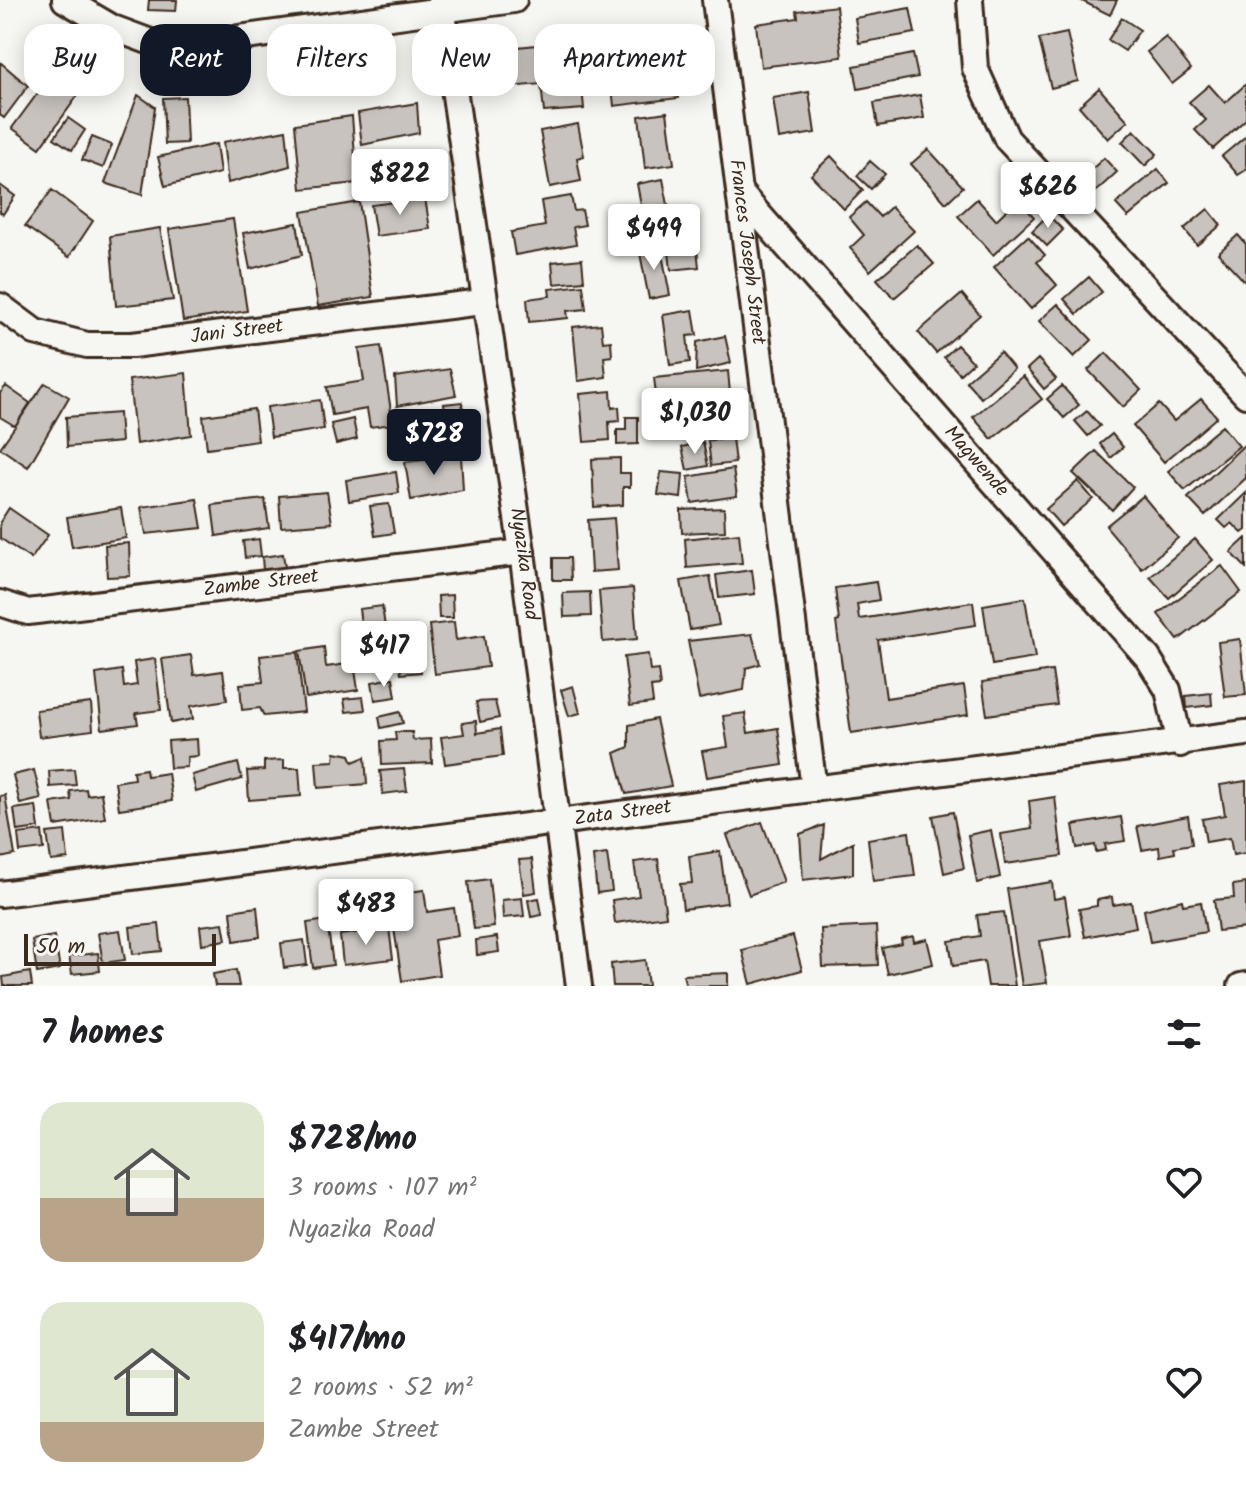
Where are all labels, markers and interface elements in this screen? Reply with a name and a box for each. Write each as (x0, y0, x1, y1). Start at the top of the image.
chip: Buy (24, 24, 124, 96)
chip: Rent (140, 24, 251, 96)
chip: Filters (267, 24, 396, 96)
chip: New (412, 24, 518, 96)
chip: Apartment (534, 24, 715, 96)
pin: $822 (353, 149, 447, 217)
text: $822 (369, 154, 431, 196)
street label: Frances Joseph Street (719, 157, 774, 347)
pin: $626 (1001, 162, 1095, 230)
text: $626 (1019, 167, 1077, 209)
pin: $499 (607, 204, 701, 272)
text: $499 (626, 209, 682, 251)
street label: Jani Street (189, 311, 285, 354)
pin: $1,030 (630, 388, 760, 456)
text: $1,030 (660, 393, 730, 435)
pin: $728 (387, 409, 481, 477)
text: $728 (405, 414, 463, 456)
street label: Magwende (935, 418, 1016, 505)
street label: Nyazika Road (500, 506, 547, 623)
street label: Zambe Street (201, 561, 321, 607)
pin: $417 (337, 621, 431, 689)
text: $417 (359, 626, 409, 668)
street label: Zata Street (572, 791, 674, 836)
pin: $483 (319, 879, 413, 947)
text: $483 (336, 884, 396, 926)
scale bar (24, 930, 216, 966)
text: 50 m (36, 930, 85, 965)
text: 7 homes (40, 1007, 164, 1061)
icon: filters (1162, 1012, 1206, 1056)
text: $728/mo (288, 1113, 417, 1167)
icon: home (104, 1134, 200, 1230)
icon: heart (1162, 1160, 1206, 1204)
text: 3 rooms · 107 m² (288, 1167, 477, 1209)
text: Nyazika Road (288, 1209, 435, 1251)
text: $417/mo (288, 1313, 406, 1367)
icon: home (104, 1334, 200, 1430)
icon: heart (1162, 1360, 1206, 1404)
text: 2 rooms · 52 m² (288, 1367, 473, 1409)
text: Zambe Street (288, 1409, 439, 1451)

